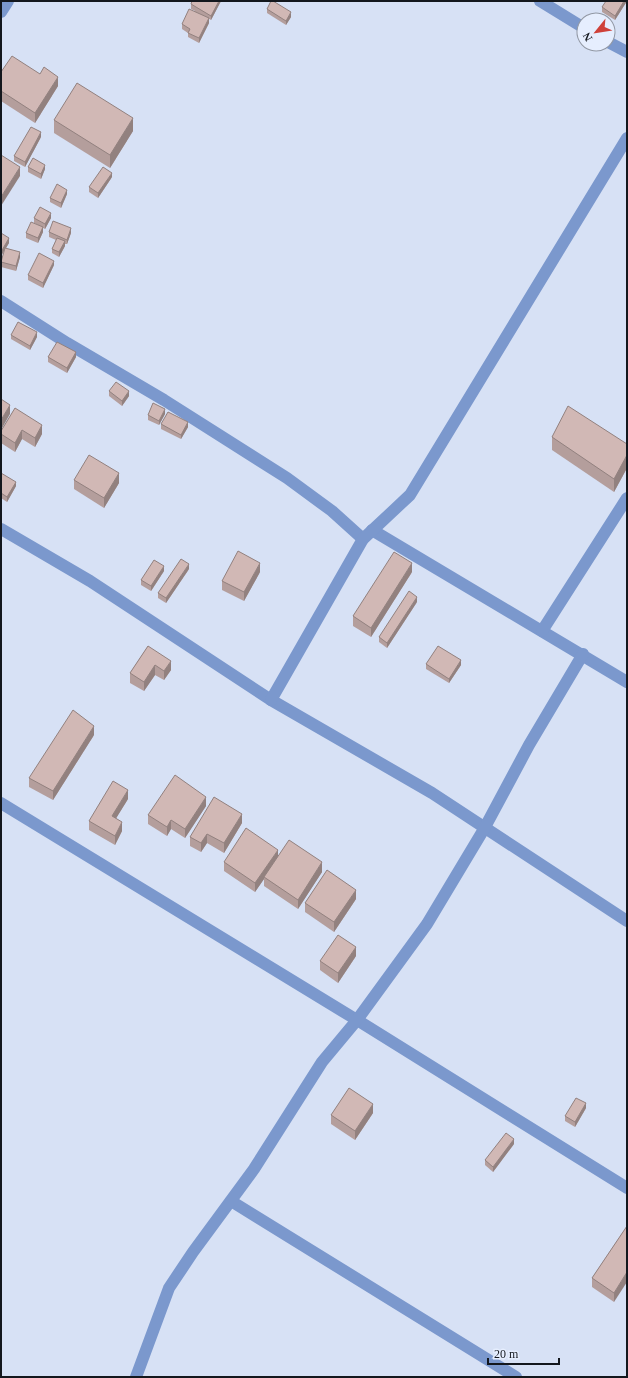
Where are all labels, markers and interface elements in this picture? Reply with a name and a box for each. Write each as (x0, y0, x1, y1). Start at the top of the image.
north arrow (576, 12, 616, 52)
text: N (580, 31, 595, 43)
scale bar (488, 1340, 559, 1366)
text: 20 m (494, 1347, 519, 1361)

